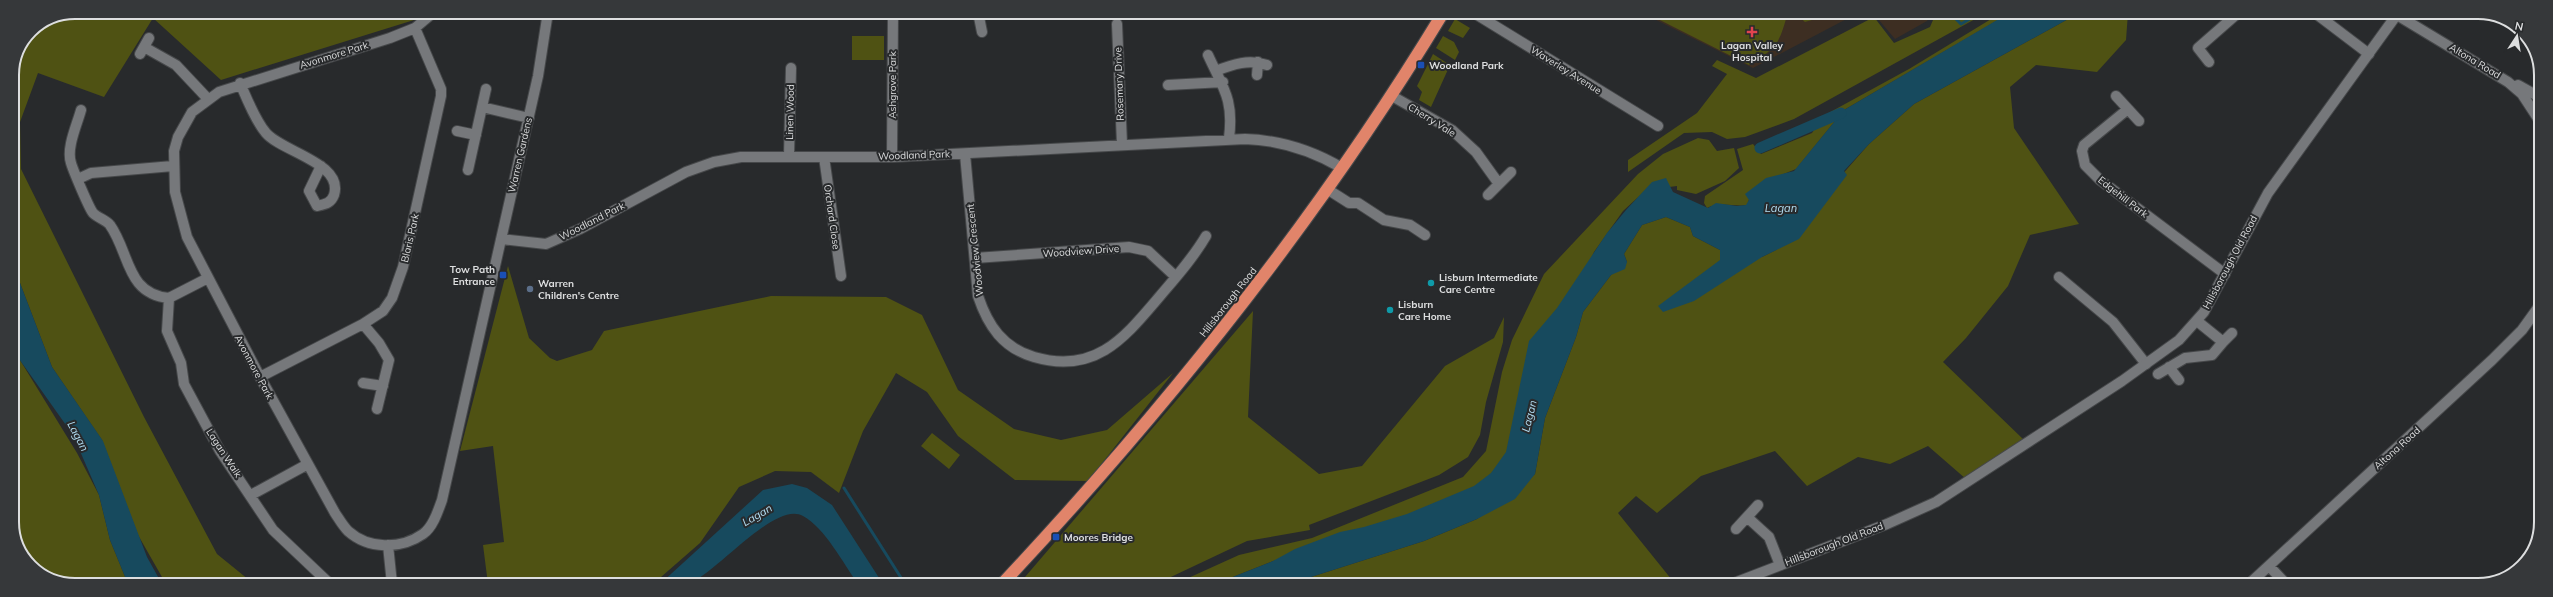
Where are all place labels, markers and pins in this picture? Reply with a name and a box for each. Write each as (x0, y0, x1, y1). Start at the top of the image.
marker: Lagan Valley Hospital (1746, 26, 1758, 38)
place label: Lagan Valley Hospital (1721, 39, 1783, 64)
place label: Woodland Park (1429, 59, 1504, 72)
marker: Woodland Park (1416, 60, 1426, 70)
place label: Tow Path Entrance (450, 263, 496, 288)
marker: Tow Path Entrance (498, 270, 508, 280)
place label: Lisburn Intermediate Care Centre (1439, 271, 1538, 296)
place label: Warren Children's Centre (538, 277, 619, 302)
marker: Lisburn Intermediate Care Centre (1426, 278, 1436, 288)
marker: Warren Children's Centre (525, 284, 535, 294)
place label: Lisburn Care Home (1398, 298, 1452, 323)
marker: Lisburn Care Home (1385, 305, 1395, 315)
place label: Moores Bridge (1064, 531, 1133, 544)
marker: Moores Bridge (1051, 532, 1061, 542)

